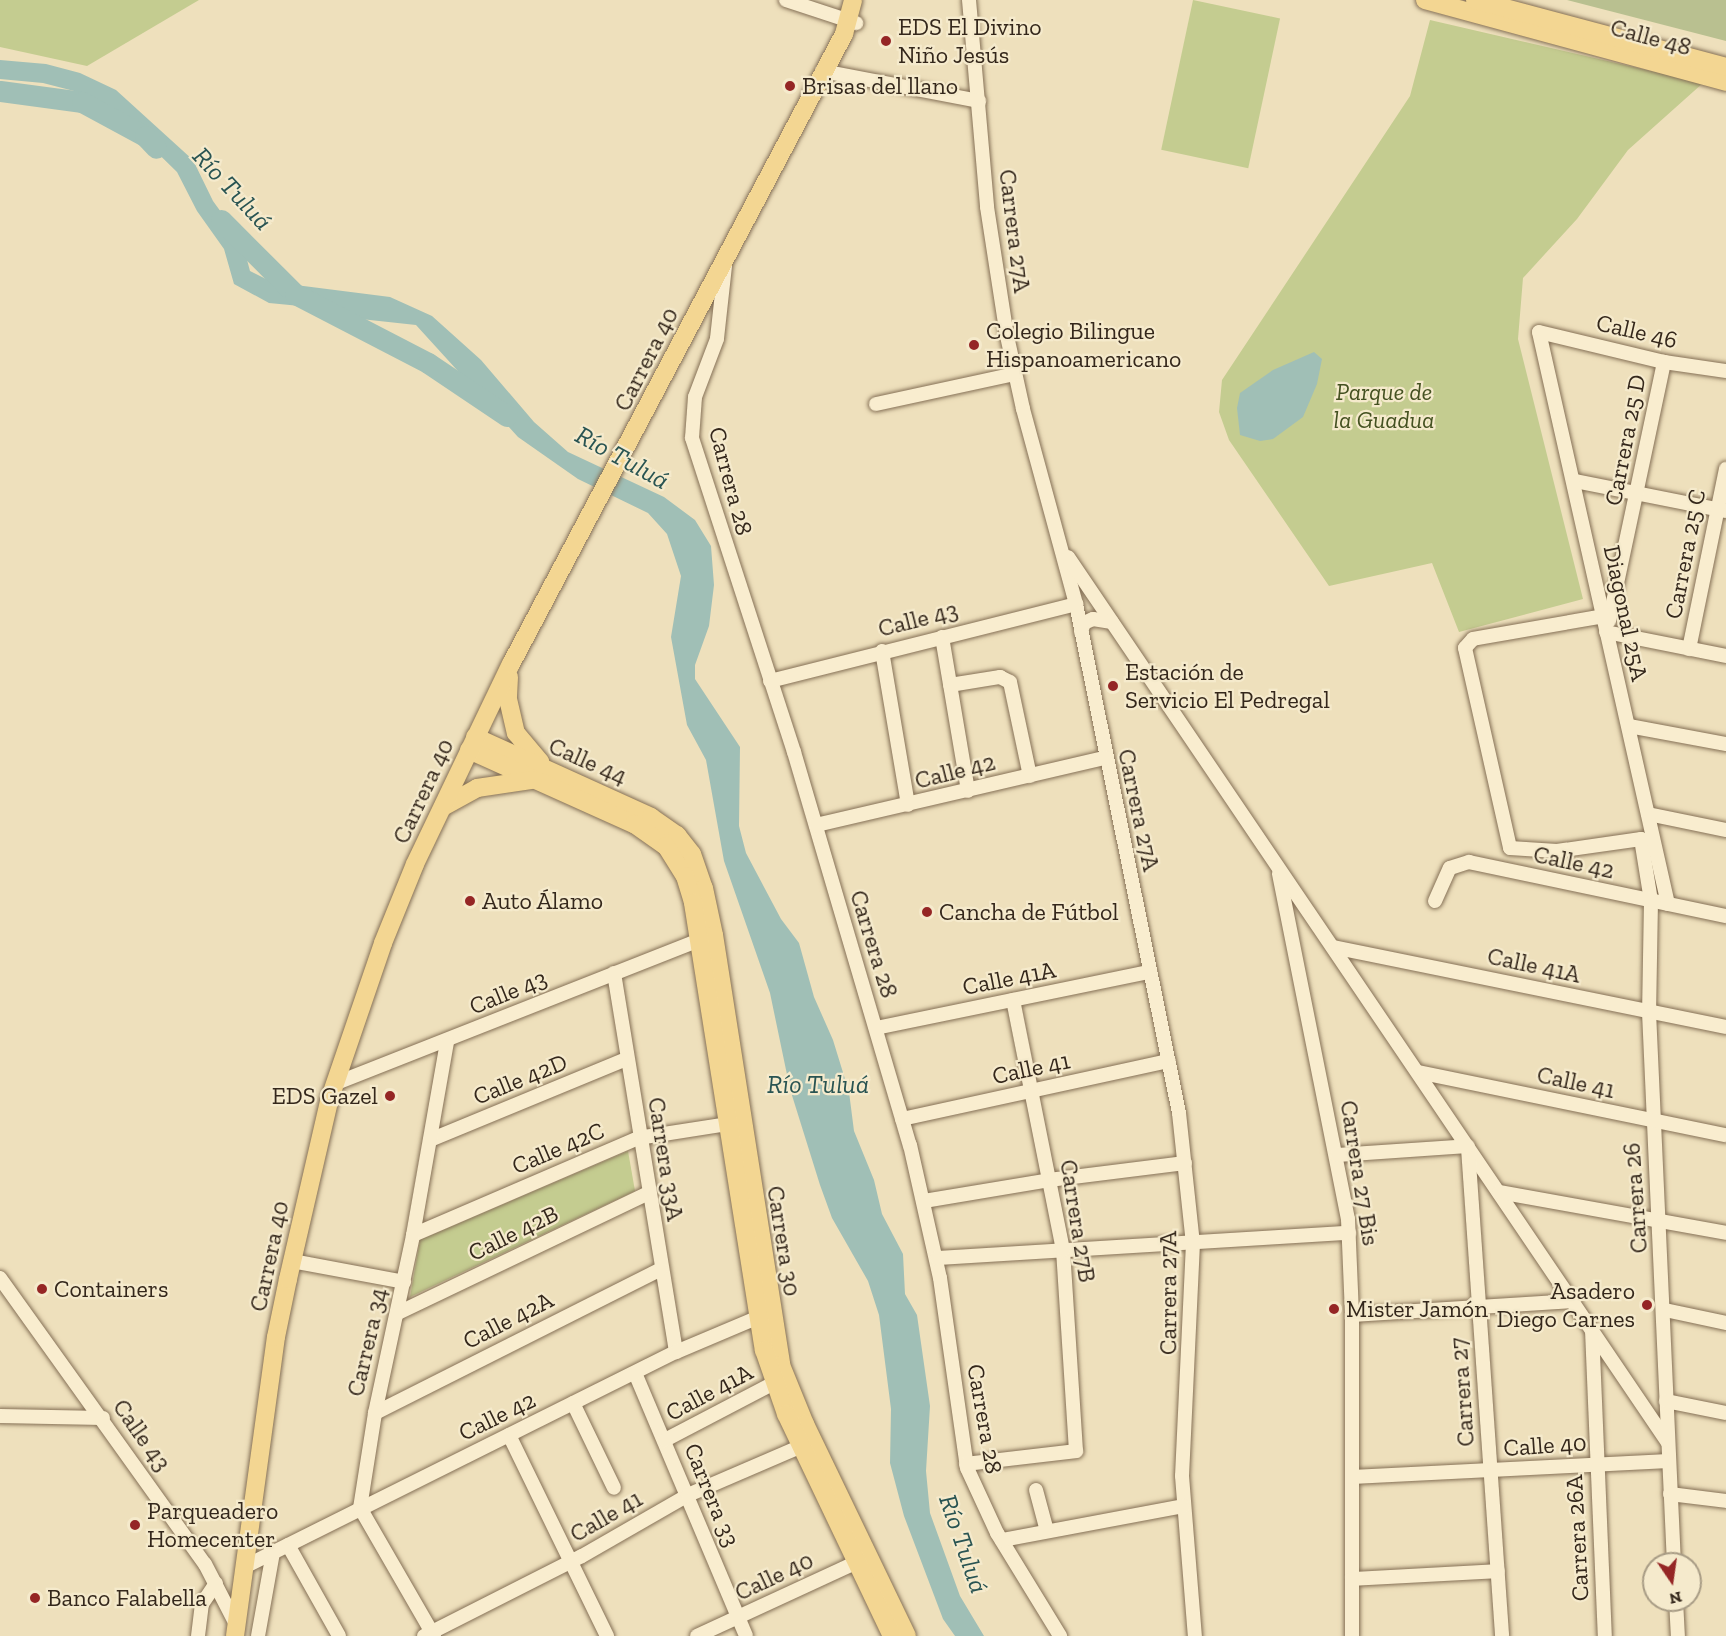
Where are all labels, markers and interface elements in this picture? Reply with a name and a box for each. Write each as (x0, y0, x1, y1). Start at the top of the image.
street label: Calle 48 (1607, 12, 1695, 62)
place label: EDS El Divino Niño Jesús (898, 13, 1042, 69)
marker: EDS El Divino Niño Jesús (879, 34, 893, 48)
place label: Brisas del llano (802, 72, 958, 100)
marker: Brisas del llano (783, 79, 797, 93)
water label: Río Tuluá (186, 141, 278, 237)
street label: Carrera 27A (993, 168, 1037, 294)
street label: Carrera 40 (608, 302, 684, 416)
street label: Calle 46 (1594, 308, 1680, 354)
place label: Colegio Bilingue Hispanoamericano (986, 317, 1181, 373)
marker: Colegio Bilingue Hispanoamericano (967, 338, 981, 352)
street label: Carrera 25 D (1598, 372, 1652, 508)
park label: Parque de la Guadua (1334, 378, 1434, 434)
water label: Río Tuluá (570, 419, 674, 497)
street label: Carrera 28 (703, 424, 759, 538)
street label: Carrera 25 C (1658, 487, 1712, 621)
street label: Diagonal 25A (1598, 542, 1654, 684)
street label: Calle 43 (875, 595, 961, 643)
place label: Estación de Servicio El Pedregal (1125, 658, 1330, 714)
marker: Estación de Servicio El Pedregal (1106, 679, 1120, 693)
street label: Calle 44 (544, 731, 632, 791)
street label: Carrera 40 (386, 734, 460, 848)
street label: Carrera 27A (1112, 746, 1166, 874)
street label: Calle 42 (912, 747, 998, 795)
street label: Calle 42 (1531, 839, 1617, 885)
place label: Auto Álamo (482, 887, 604, 915)
street label: Carrera 28 (844, 887, 904, 1001)
marker: Auto Álamo (463, 894, 477, 908)
place label: Cancha de Fútbol (939, 898, 1119, 926)
marker: Cancha de Fútbol (920, 905, 934, 919)
street label: Calle 41A (1485, 941, 1583, 989)
street label: Calle 41A (960, 955, 1058, 1001)
street label: Calle 43 (465, 963, 551, 1021)
street label: Calle 41 (989, 1046, 1073, 1090)
street label: Calle 42D (469, 1047, 571, 1111)
street label: Calle 41 (1534, 1060, 1618, 1104)
water label: Río Tuluá (767, 1069, 869, 1101)
place label: EDS Gazel (272, 1082, 378, 1110)
marker: EDS Gazel (383, 1089, 397, 1103)
street label: Carrera 33A (642, 1095, 690, 1223)
street label: Carrera 27 Bis (1334, 1098, 1386, 1248)
street label: Calle 42C (508, 1116, 608, 1180)
street label: Carrera 26 (1617, 1142, 1653, 1254)
street label: Carrera 27B (1054, 1158, 1102, 1284)
street label: Carrera 30 (761, 1184, 807, 1298)
street label: Carrera 40 (243, 1198, 295, 1314)
street label: Calle 42B (463, 1199, 563, 1267)
street label: Carrera 27A (1154, 1231, 1182, 1355)
place label: Containers (54, 1275, 168, 1303)
place label: Asadero Diego Carnes (1496, 1277, 1635, 1333)
marker: Containers (35, 1282, 49, 1296)
street label: Carrera 34 (341, 1285, 393, 1399)
street label: Calle 42A (458, 1285, 558, 1355)
place label: Mister Jamón (1346, 1295, 1489, 1323)
marker: Asadero Diego Carnes (1640, 1298, 1654, 1312)
marker: Mister Jamón (1327, 1302, 1341, 1316)
street label: Carrera 27 (1444, 1336, 1480, 1448)
street label: Calle 41A (661, 1357, 757, 1427)
street label: Carrera 28 (961, 1362, 1009, 1476)
street label: Calle 42 (454, 1385, 540, 1447)
street label: Calle 43 (107, 1393, 177, 1477)
street label: Calle 40 (1502, 1428, 1588, 1462)
street label: Carrera 33 (678, 1439, 746, 1551)
street label: Carrera 26A (1559, 1474, 1595, 1602)
street label: Calle 41 (565, 1484, 647, 1548)
water label: Río Tuluá (932, 1490, 994, 1598)
place label: Parqueadero Homecenter (147, 1497, 278, 1553)
marker: Parqueadero Homecenter (128, 1518, 142, 1532)
street label: Calle 40 (730, 1545, 818, 1607)
north arrow (1642, 1552, 1702, 1612)
place label: Banco Falabella (47, 1584, 207, 1612)
text: N (1668, 1587, 1684, 1609)
marker: Banco Falabella (28, 1591, 42, 1605)

